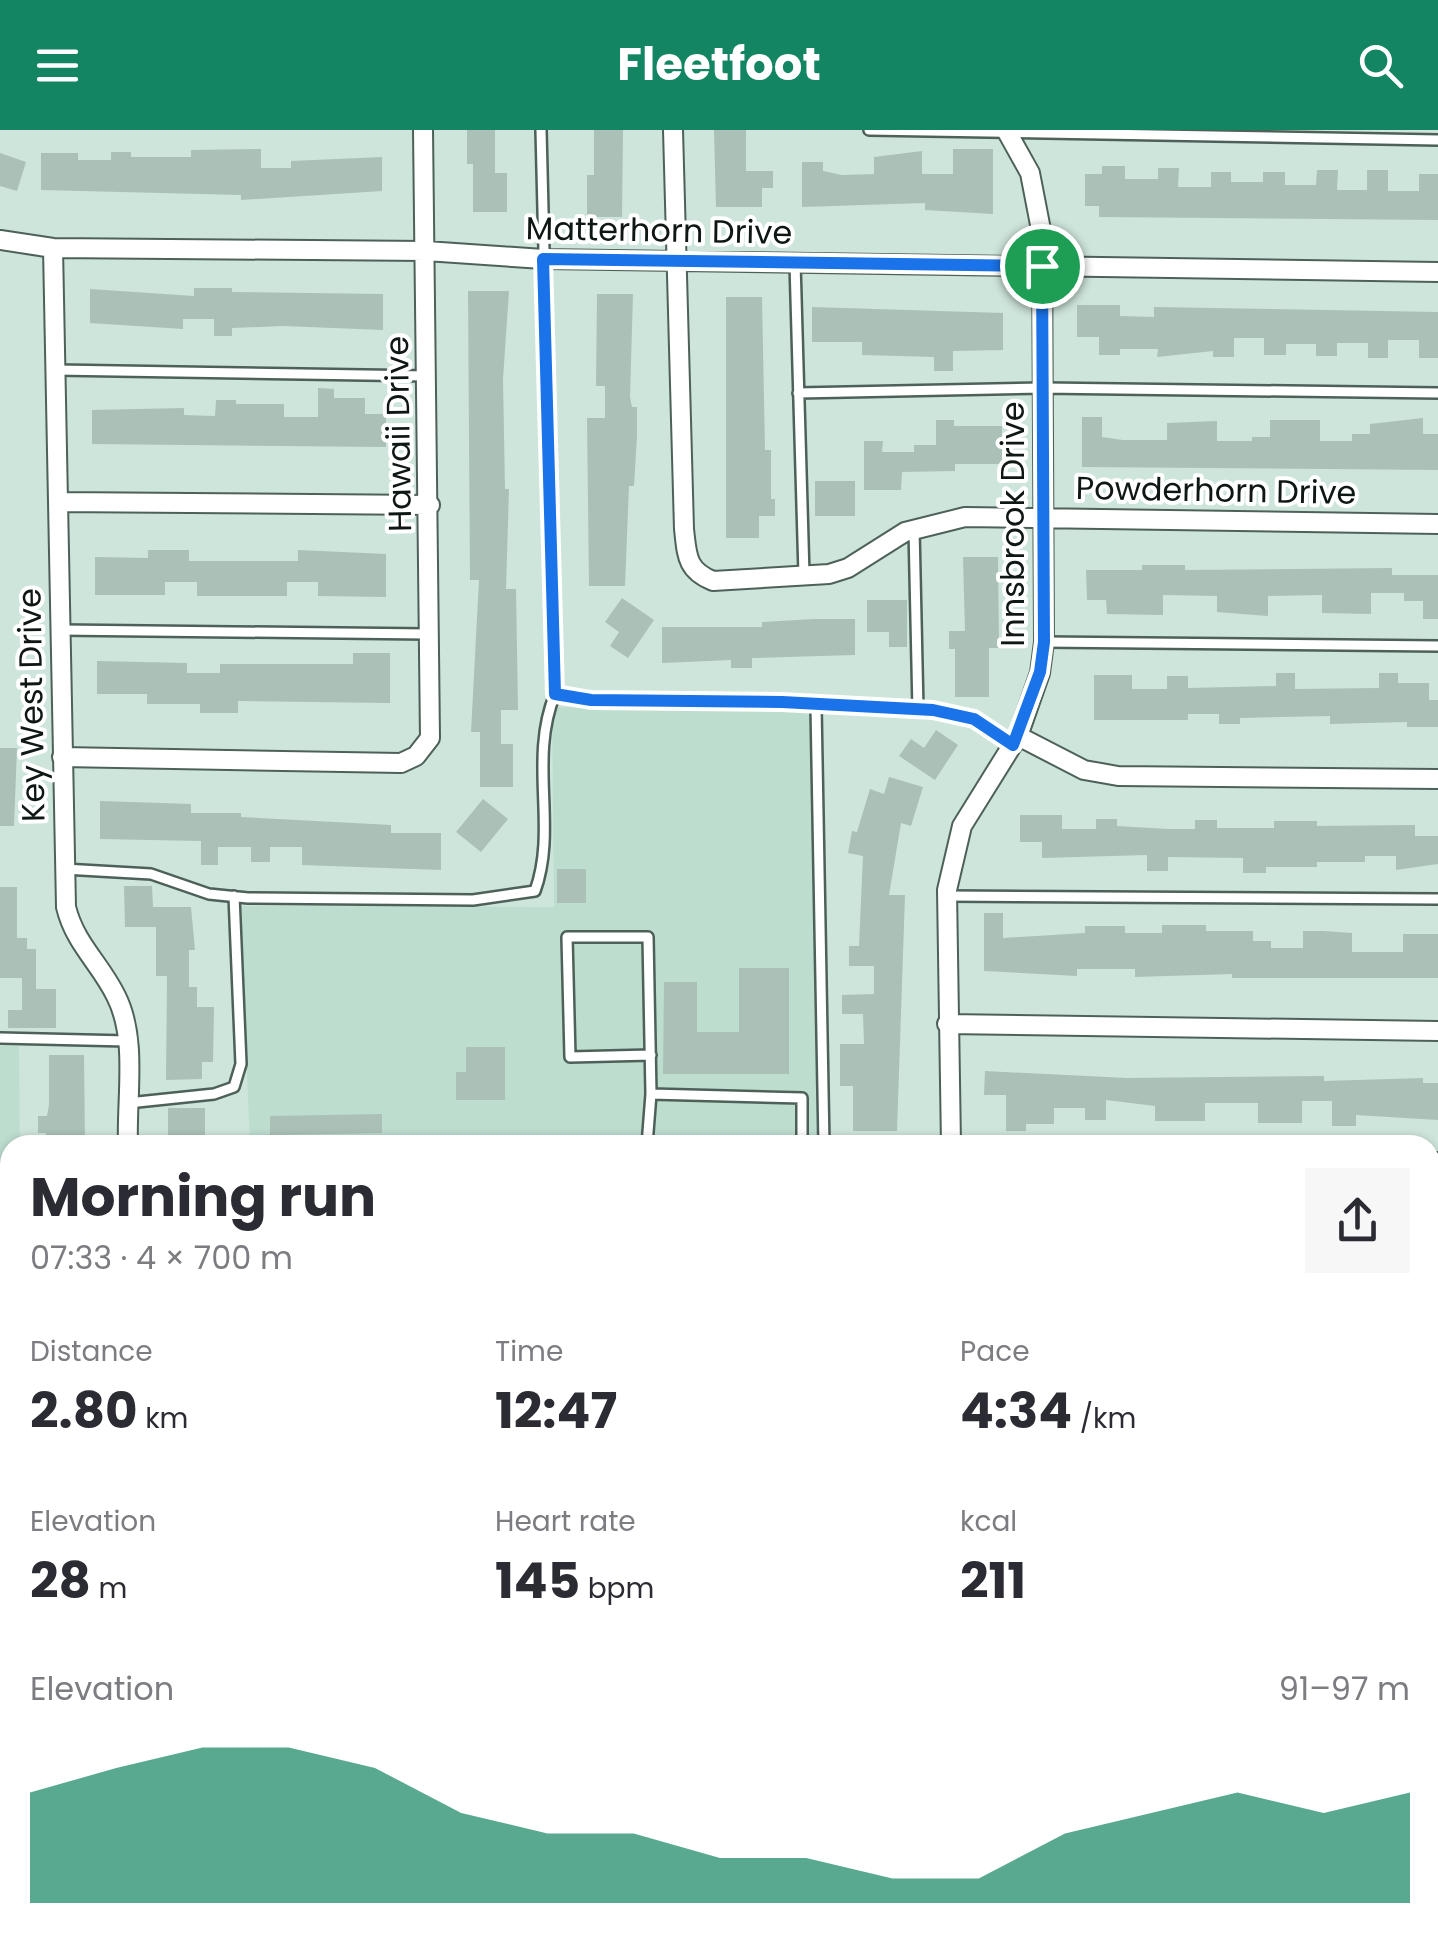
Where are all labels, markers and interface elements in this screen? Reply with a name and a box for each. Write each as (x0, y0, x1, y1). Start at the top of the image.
text: Fleetfoot (617, 33, 821, 96)
icon: menu (30, 38, 85, 93)
icon: search (1353, 38, 1408, 93)
street label: Matterhorn Drive (525, 205, 793, 255)
pin (1000, 224, 1085, 309)
icon: arrive (1015, 239, 1070, 294)
street label: Hawaii Drive (374, 336, 422, 532)
street label: Innsbrook Drive (990, 401, 1035, 647)
street label: Powderhorn Drive (1075, 465, 1357, 515)
street label: Key West Drive (6, 588, 56, 822)
text: Morning run (30, 1158, 376, 1235)
button: share (1305, 1168, 1410, 1273)
text: 07:33 · 4 × 700 m (30, 1235, 293, 1280)
text: Distance (30, 1332, 153, 1371)
text: Time (495, 1332, 563, 1371)
text: Pace (960, 1332, 1030, 1371)
text: 2.80 (30, 1375, 138, 1446)
text: 12:47 (495, 1375, 617, 1446)
text: 4:34 (960, 1375, 1072, 1446)
text: km (138, 1399, 188, 1438)
text: /km (1072, 1399, 1136, 1438)
text: Elevation (30, 1502, 156, 1541)
text: Heart rate (495, 1502, 636, 1541)
text: kcal (960, 1502, 1017, 1541)
text: 28 (30, 1545, 91, 1616)
text: 145 (495, 1545, 580, 1616)
text: 211 (960, 1545, 1026, 1616)
text: m (91, 1569, 127, 1608)
text: bpm (580, 1569, 654, 1608)
text: Elevation (30, 1666, 174, 1711)
text: 91–97 m (1279, 1666, 1410, 1711)

